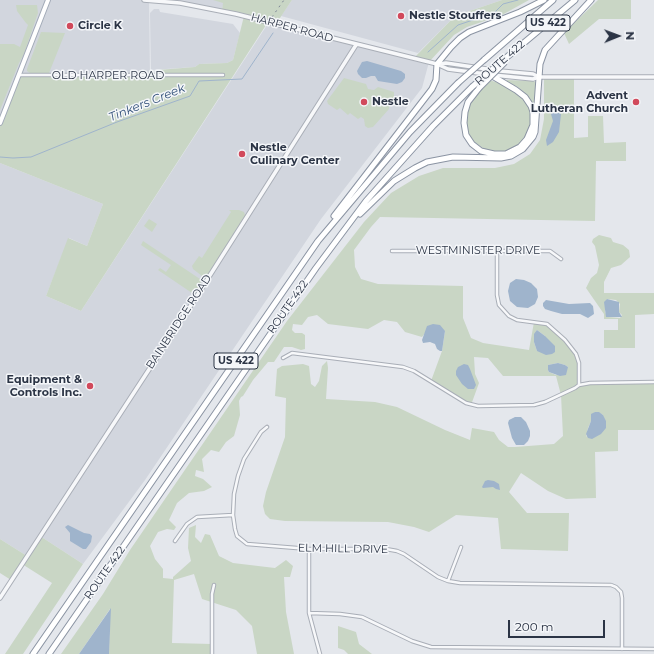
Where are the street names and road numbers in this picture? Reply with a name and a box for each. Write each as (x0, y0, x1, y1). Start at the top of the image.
street label: HARPER ROAD (249, 11, 335, 45)
road number: US 422 (526, 15, 570, 31)
street label: ROUTE 422 (472, 38, 528, 88)
street label: OLD HARPER ROAD (52, 69, 164, 83)
street label: WESTMINISTER DRIVE (416, 244, 540, 258)
street label: BAINBRIDGE ROAD (144, 272, 214, 372)
street label: ROUTE 422 (265, 278, 311, 336)
road number: US 422 (214, 353, 258, 369)
street label: ELM HILL DRIVE (298, 542, 388, 556)
street label: ROUTE 422 (82, 544, 128, 602)

